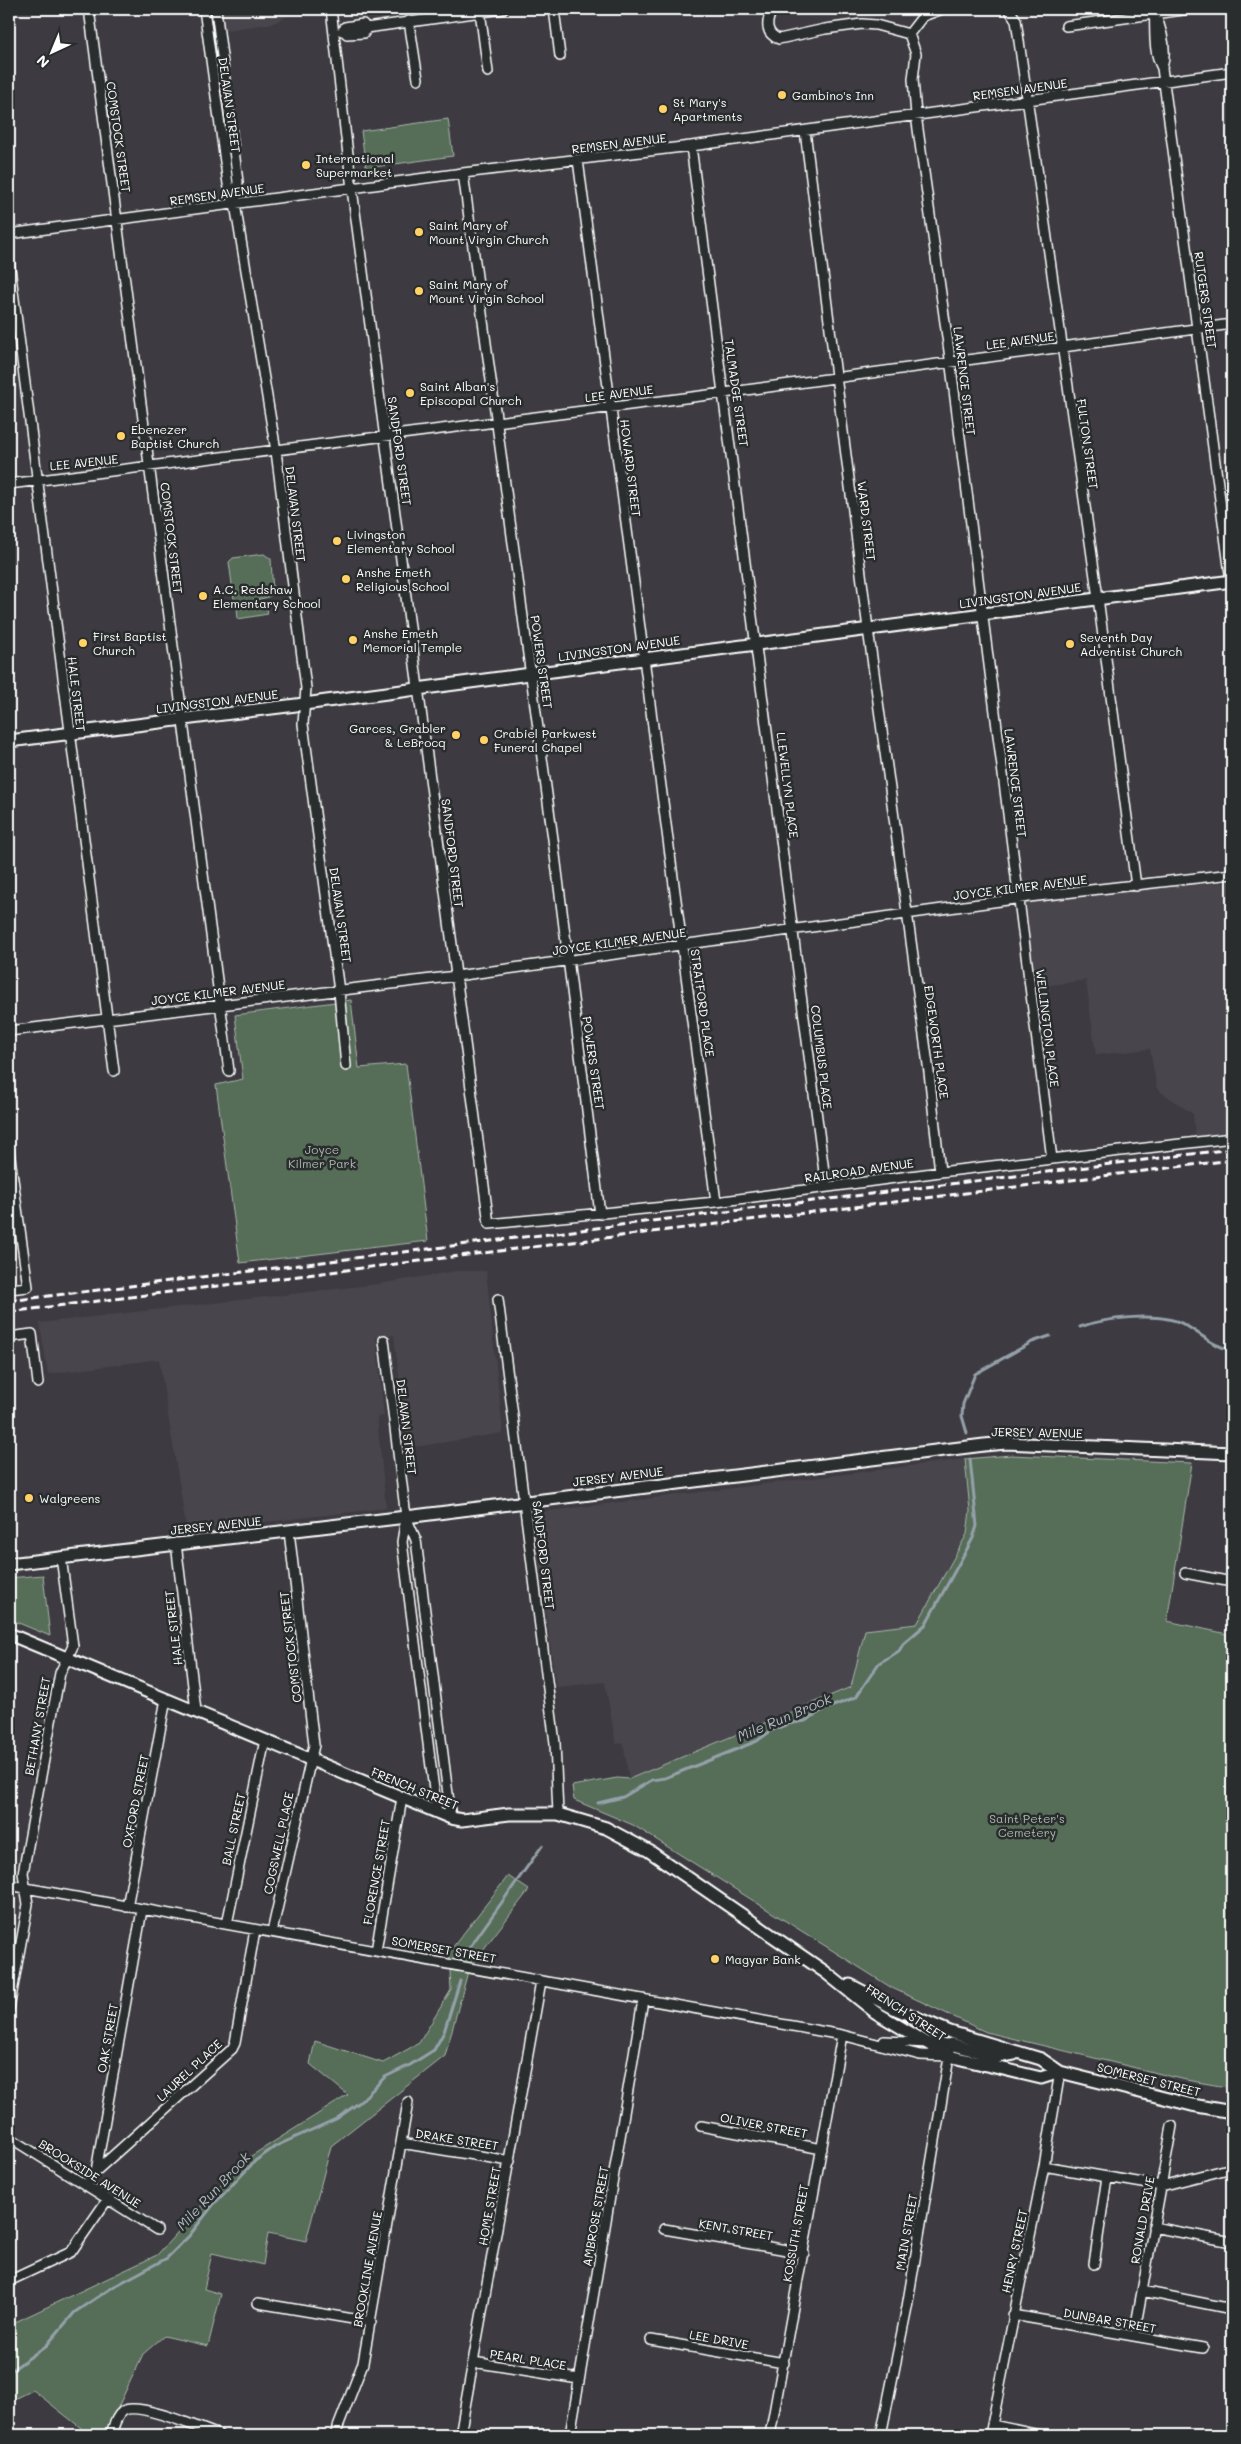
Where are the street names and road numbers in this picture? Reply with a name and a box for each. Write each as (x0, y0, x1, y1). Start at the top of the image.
street label: DELAVAN STREET (215, 56, 245, 154)
street label: REMSEN AVENUE (972, 74, 1068, 104)
street label: COMSTOCK STREET (103, 81, 135, 194)
street label: REMSEN AVENUE (571, 129, 667, 157)
street label: REMSEN AVENUE (169, 179, 265, 209)
street label: RUTGERS STREET (1191, 250, 1221, 350)
street label: LAWRENCE STREET (950, 326, 980, 437)
street label: LEE AVENUE (985, 327, 1055, 353)
street label: TALMADGE STREET (722, 338, 753, 448)
street label: LEE AVENUE (584, 381, 654, 405)
street label: SANDFORD STREET (384, 396, 416, 507)
street label: FULTON STREET (1074, 398, 1102, 491)
street label: HOWARD STREET (617, 418, 645, 518)
street label: LEE AVENUE (49, 450, 119, 474)
street label: DELAVAN STREET (282, 465, 310, 563)
street label: WARD STREET (854, 480, 880, 562)
street label: COMSTOCK STREET (157, 482, 187, 595)
street label: LIVINGSTON AVENUE (958, 579, 1082, 611)
street label: POWERS STREET (528, 614, 557, 710)
street label: LIVINGSTON AVENUE (557, 632, 681, 664)
street label: HALE STREET (64, 656, 90, 733)
street label: LIVINGSTON AVENUE (155, 686, 279, 716)
street label: LAWRENCE STREET (1001, 728, 1031, 839)
street label: LLEWELLYN PLACE (774, 731, 802, 839)
street label: SANDFORD STREET (438, 798, 468, 909)
street label: DELAVAN STREET (326, 866, 356, 964)
street label: JOYCE KILMER AVENUE (952, 871, 1088, 903)
street label: JOYCE KILMER AVENUE (551, 924, 687, 958)
street label: STRATFORD PLACE (688, 948, 719, 1058)
street label: WELLINGTON PLACE (1033, 968, 1063, 1088)
street label: JOYCE KILMER AVENUE (150, 976, 286, 1008)
street label: EDGEWORTH PLACE (921, 984, 953, 1100)
street label: COLUMBUS PLACE (808, 1004, 836, 1110)
street label: POWERS STREET (580, 1015, 609, 1111)
street label: RAILROAD AVENUE (803, 1154, 915, 1186)
street label: DELAVAN STREET (393, 1378, 421, 1476)
street label: JERSEY AVENUE (991, 1423, 1083, 1441)
street label: JERSEY AVENUE (572, 1462, 664, 1490)
street label: SANDFORD STREET (529, 1500, 559, 1611)
street label: JERSEY AVENUE (170, 1512, 262, 1538)
street label: HALE STREET (160, 1589, 186, 1666)
street label: COMSTOCK STREET (275, 1590, 305, 1703)
street label: BETHANY STREET (20, 1675, 54, 1777)
street label: OXFORD STREET (118, 1753, 152, 1849)
street label: FRENCH STREET (369, 1763, 461, 1813)
street label: COGSWELL PLACE (259, 1790, 297, 1896)
street label: BALL STREET (218, 1791, 249, 1867)
street label: FLORENCE STREET (359, 1818, 393, 1926)
street label: SOMERSET STREET (390, 1932, 498, 1966)
street label: FRENCH STREET (863, 1980, 949, 2044)
street label: OAK STREET (93, 2002, 121, 2074)
street label: LAUREL PLACE (153, 2035, 225, 2105)
street label: SOMERSET STREET (1096, 2058, 1203, 2100)
street label: OLIVER STREET (719, 2109, 809, 2141)
street label: DRAKE STREET (414, 2125, 500, 2154)
street label: BROOKSIDE AVENUE (36, 2135, 144, 2211)
street label: AMBROSE STREET (578, 2164, 612, 2267)
street label: HOME STREET (474, 2165, 504, 2247)
street label: RONALD DRIVE (1126, 2175, 1158, 2265)
street label: KOSSUTH STREET (779, 2183, 812, 2283)
street label: MAIN STREET (891, 2192, 921, 2271)
street label: HENRY STREET (997, 2207, 1031, 2294)
street label: BROOKLINE AVENUE (349, 2210, 385, 2328)
street label: KENT STREET (698, 2215, 775, 2243)
street label: DUNBAR STREET (1062, 2304, 1158, 2336)
street label: LEE DRIVE (688, 2326, 750, 2352)
street label: PEARL PLACE (489, 2345, 567, 2373)

